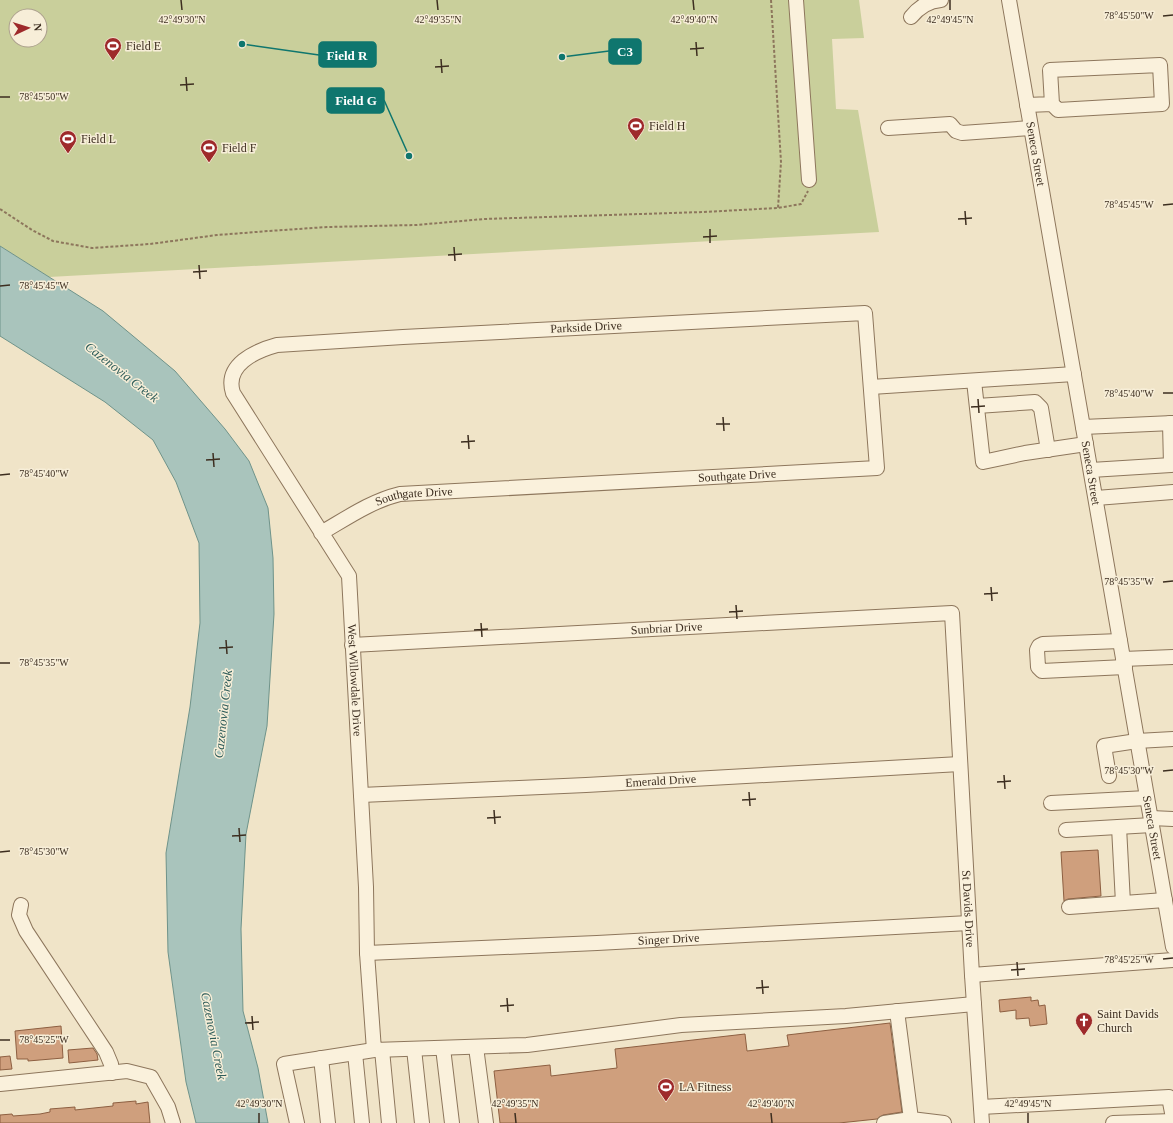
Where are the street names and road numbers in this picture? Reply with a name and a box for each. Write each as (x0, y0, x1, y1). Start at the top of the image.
street label: Seneca Street (1023, 120, 1048, 188)
street label: Parkside Drive (550, 318, 622, 336)
street label: Seneca Street (1078, 440, 1103, 507)
street label: Southgate Drive (698, 467, 777, 485)
street label: Southgate Drive (373, 484, 453, 509)
street label: Sunbriar Drive (630, 619, 703, 637)
street label: West Willowdale Drive (345, 624, 365, 737)
street label: Emerald Drive (625, 772, 697, 790)
street label: Seneca Street (1140, 794, 1165, 862)
street label: St Davids Drive (959, 870, 977, 948)
street label: Singer Drive (637, 931, 700, 948)

